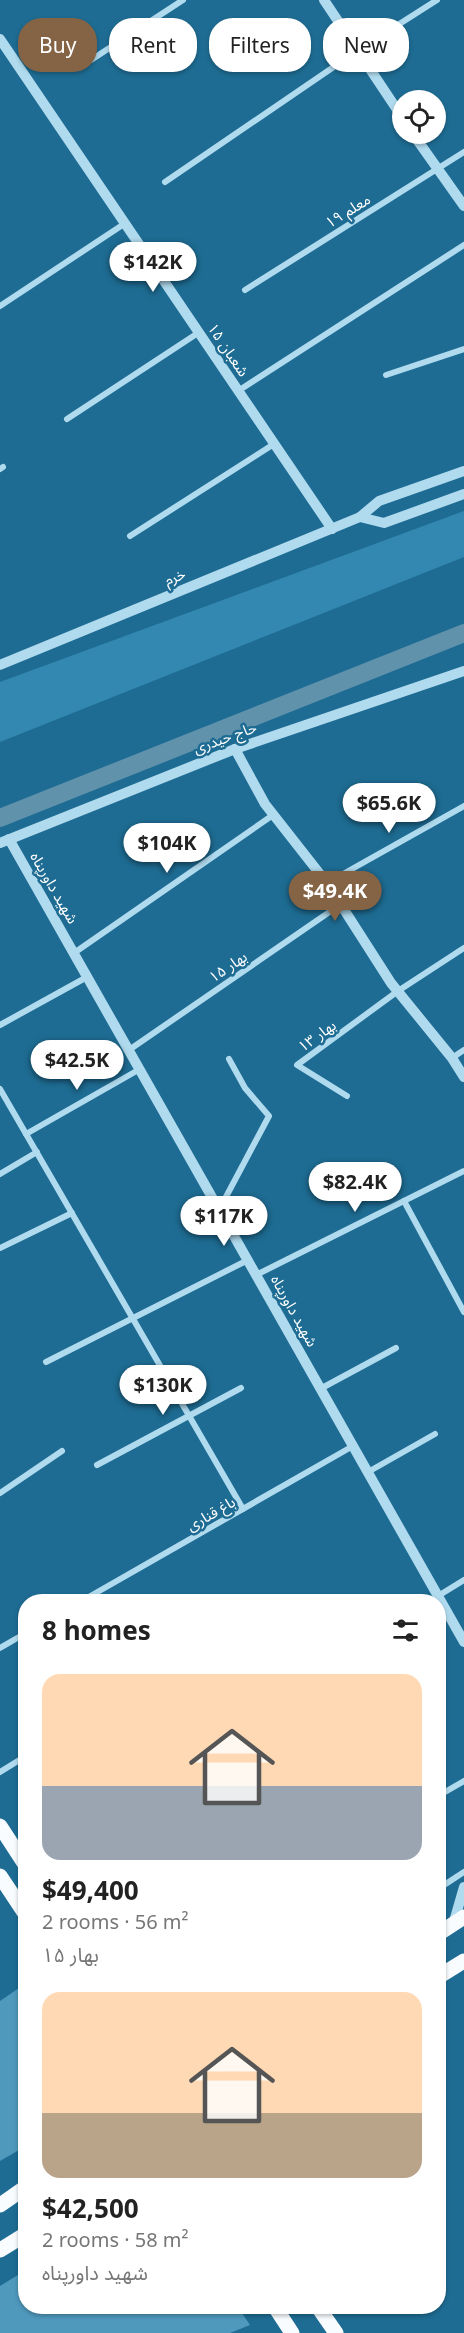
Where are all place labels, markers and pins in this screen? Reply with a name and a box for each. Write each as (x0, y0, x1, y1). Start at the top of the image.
pin: $142K (111, 242, 195, 293)
pin: $65.6K (340, 783, 438, 834)
pin: $104K (125, 823, 209, 874)
pin: $49.4K (286, 871, 384, 922)
pin: $42.5K (28, 1040, 126, 1091)
pin: $82.4K (306, 1162, 404, 1213)
pin: $117K (182, 1196, 266, 1247)
pin: $130K (121, 1365, 205, 1416)

